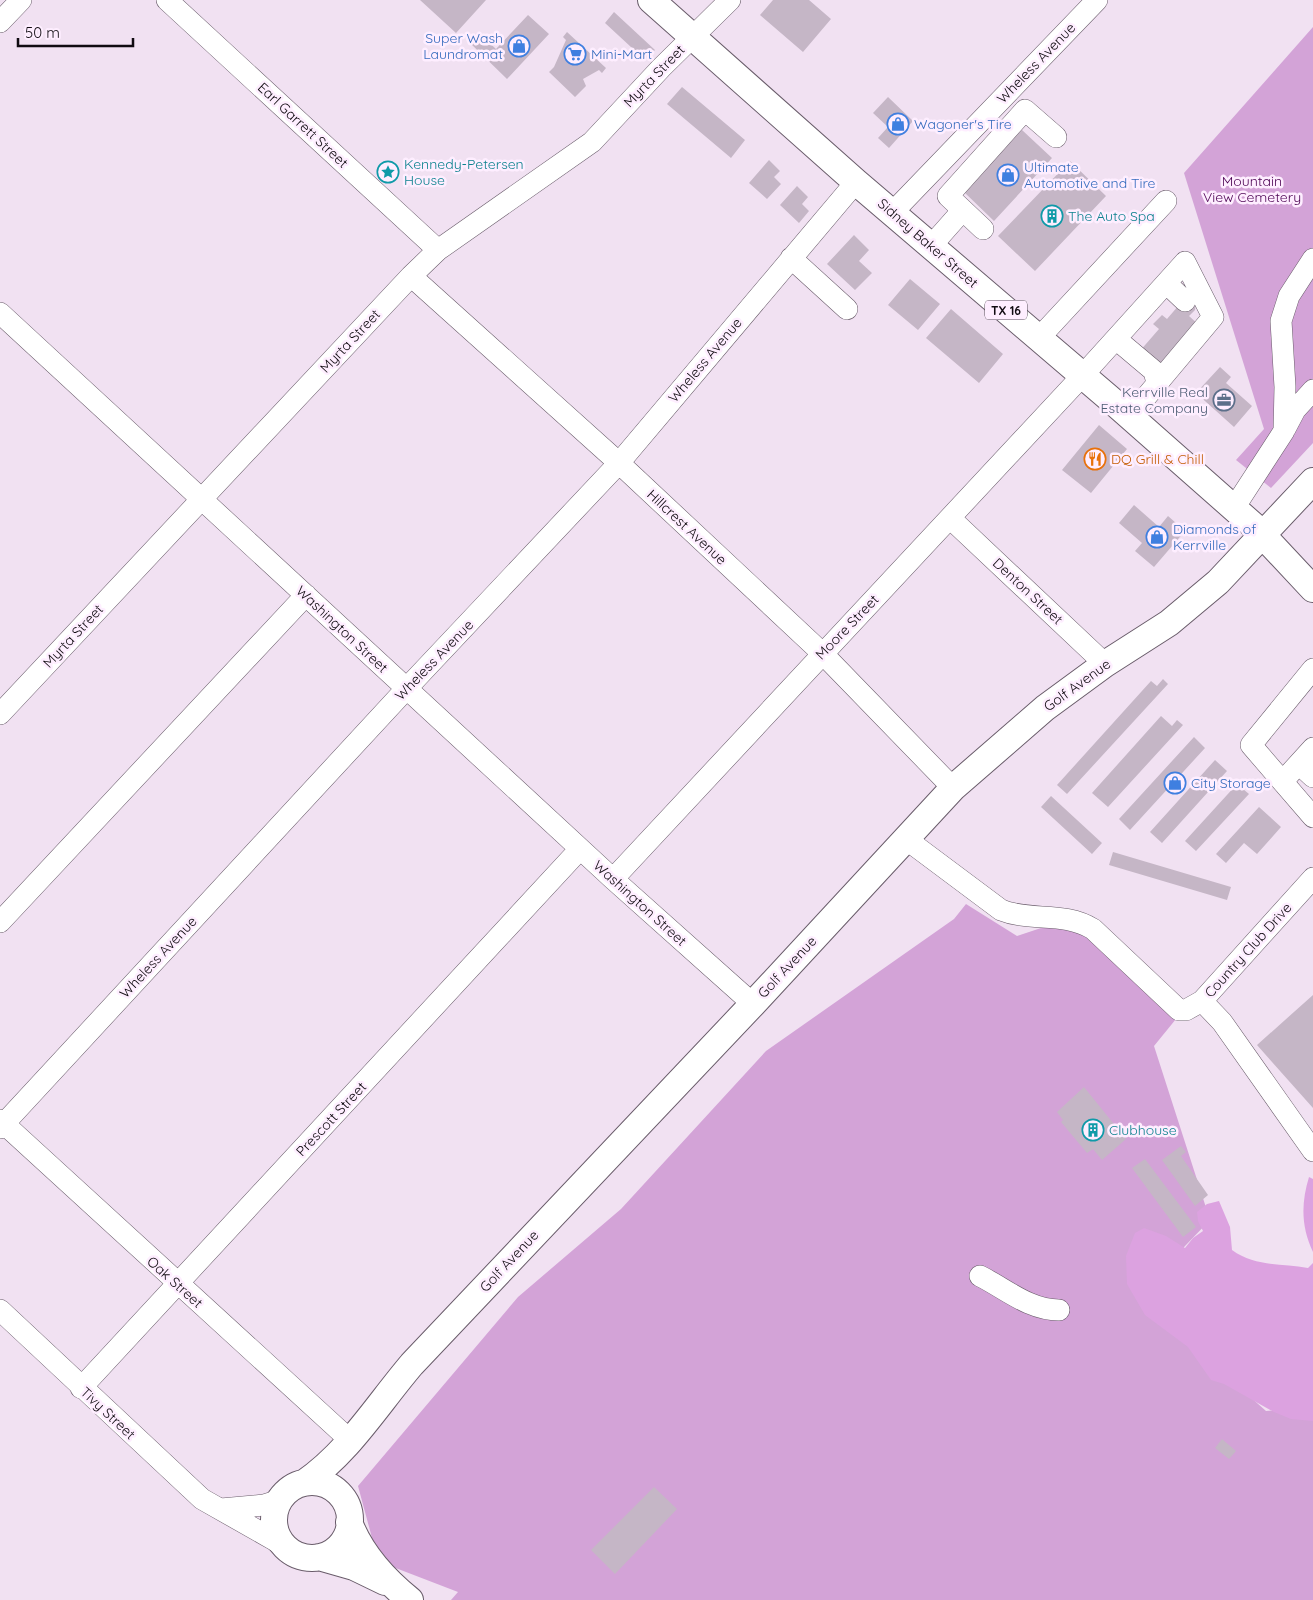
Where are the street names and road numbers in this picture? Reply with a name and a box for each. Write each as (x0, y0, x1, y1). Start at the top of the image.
street label: Wheless Avenue (993, 19, 1079, 107)
street label: Myrta Street (620, 41, 689, 111)
street label: Earl Garrett Street (254, 78, 352, 172)
street label: Sidney Baker Street (874, 194, 982, 292)
road number: TX 16 (985, 300, 1027, 320)
street label: Myrta Street (316, 305, 384, 376)
street label: Wheless Avenue (664, 314, 746, 406)
street label: Hillcrest Avenue (643, 485, 731, 569)
street label: Denton Street (989, 554, 1067, 628)
street label: Washington Street (292, 582, 392, 677)
street label: Moore Street (811, 591, 883, 663)
street label: Myrta Street (39, 600, 107, 671)
street label: Wheless Avenue (391, 616, 477, 704)
street label: Golf Avenue (1040, 655, 1114, 715)
street label: Washington Street (590, 856, 691, 950)
street label: Country Club Drive (1201, 899, 1296, 1001)
street label: Wheless Avenue (116, 912, 201, 1002)
street label: Golf Avenue (754, 932, 820, 1002)
street label: Prescott Street (292, 1078, 370, 1160)
street label: Golf Avenue (476, 1226, 542, 1296)
street label: Oak Street (143, 1252, 207, 1312)
street label: Tivy Street (77, 1383, 140, 1443)

